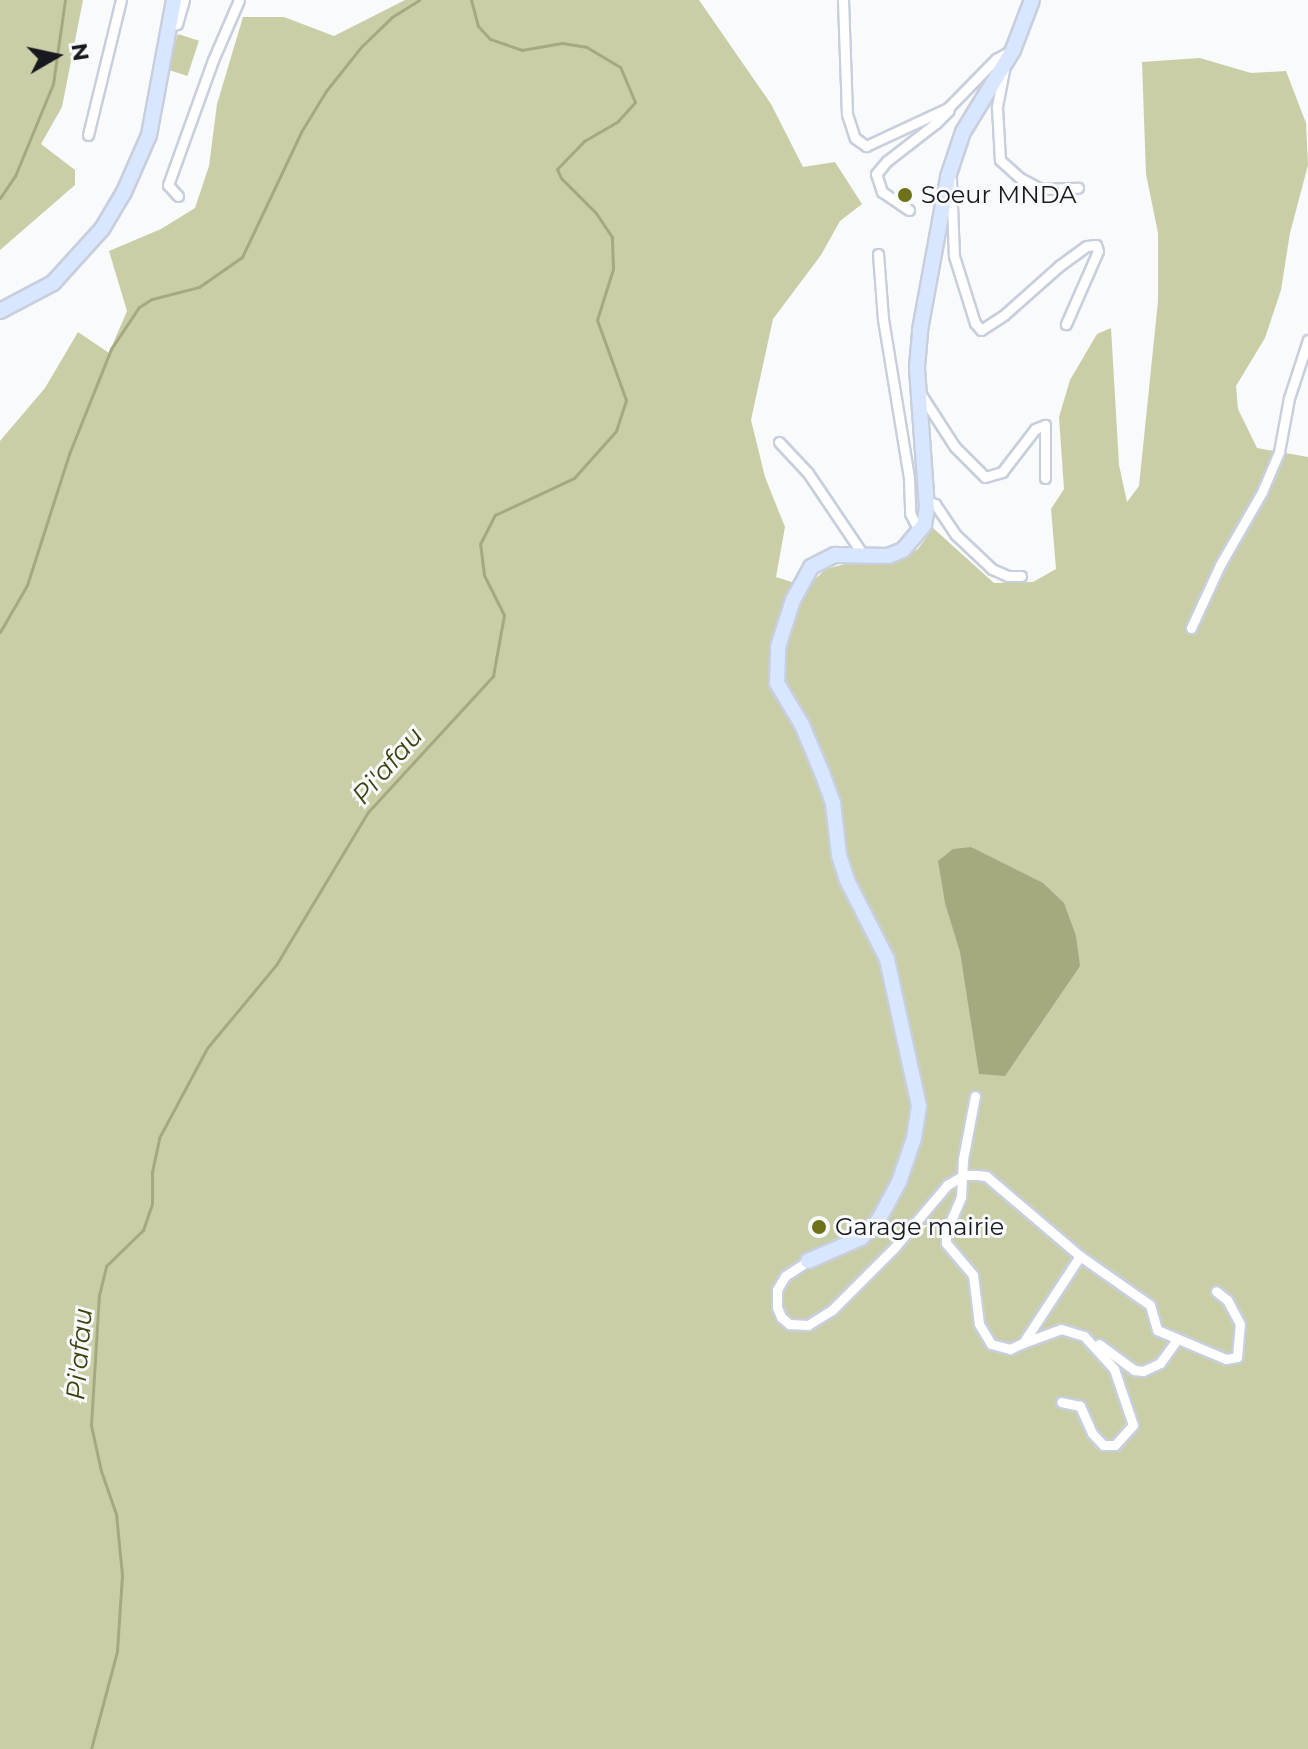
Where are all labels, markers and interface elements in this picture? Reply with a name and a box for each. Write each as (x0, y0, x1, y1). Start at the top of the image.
north arrow (16, 16, 96, 96)
text: N (65, 41, 95, 63)
place label: Soeur MNDA (921, 181, 1077, 209)
marker: Soeur MNDA (896, 186, 914, 204)
water label: Pi'afau (346, 721, 430, 811)
place label: Garage mairie (835, 1213, 1004, 1241)
marker: Garage mairie (810, 1218, 828, 1236)
water label: Pi'afau (60, 1307, 100, 1401)

